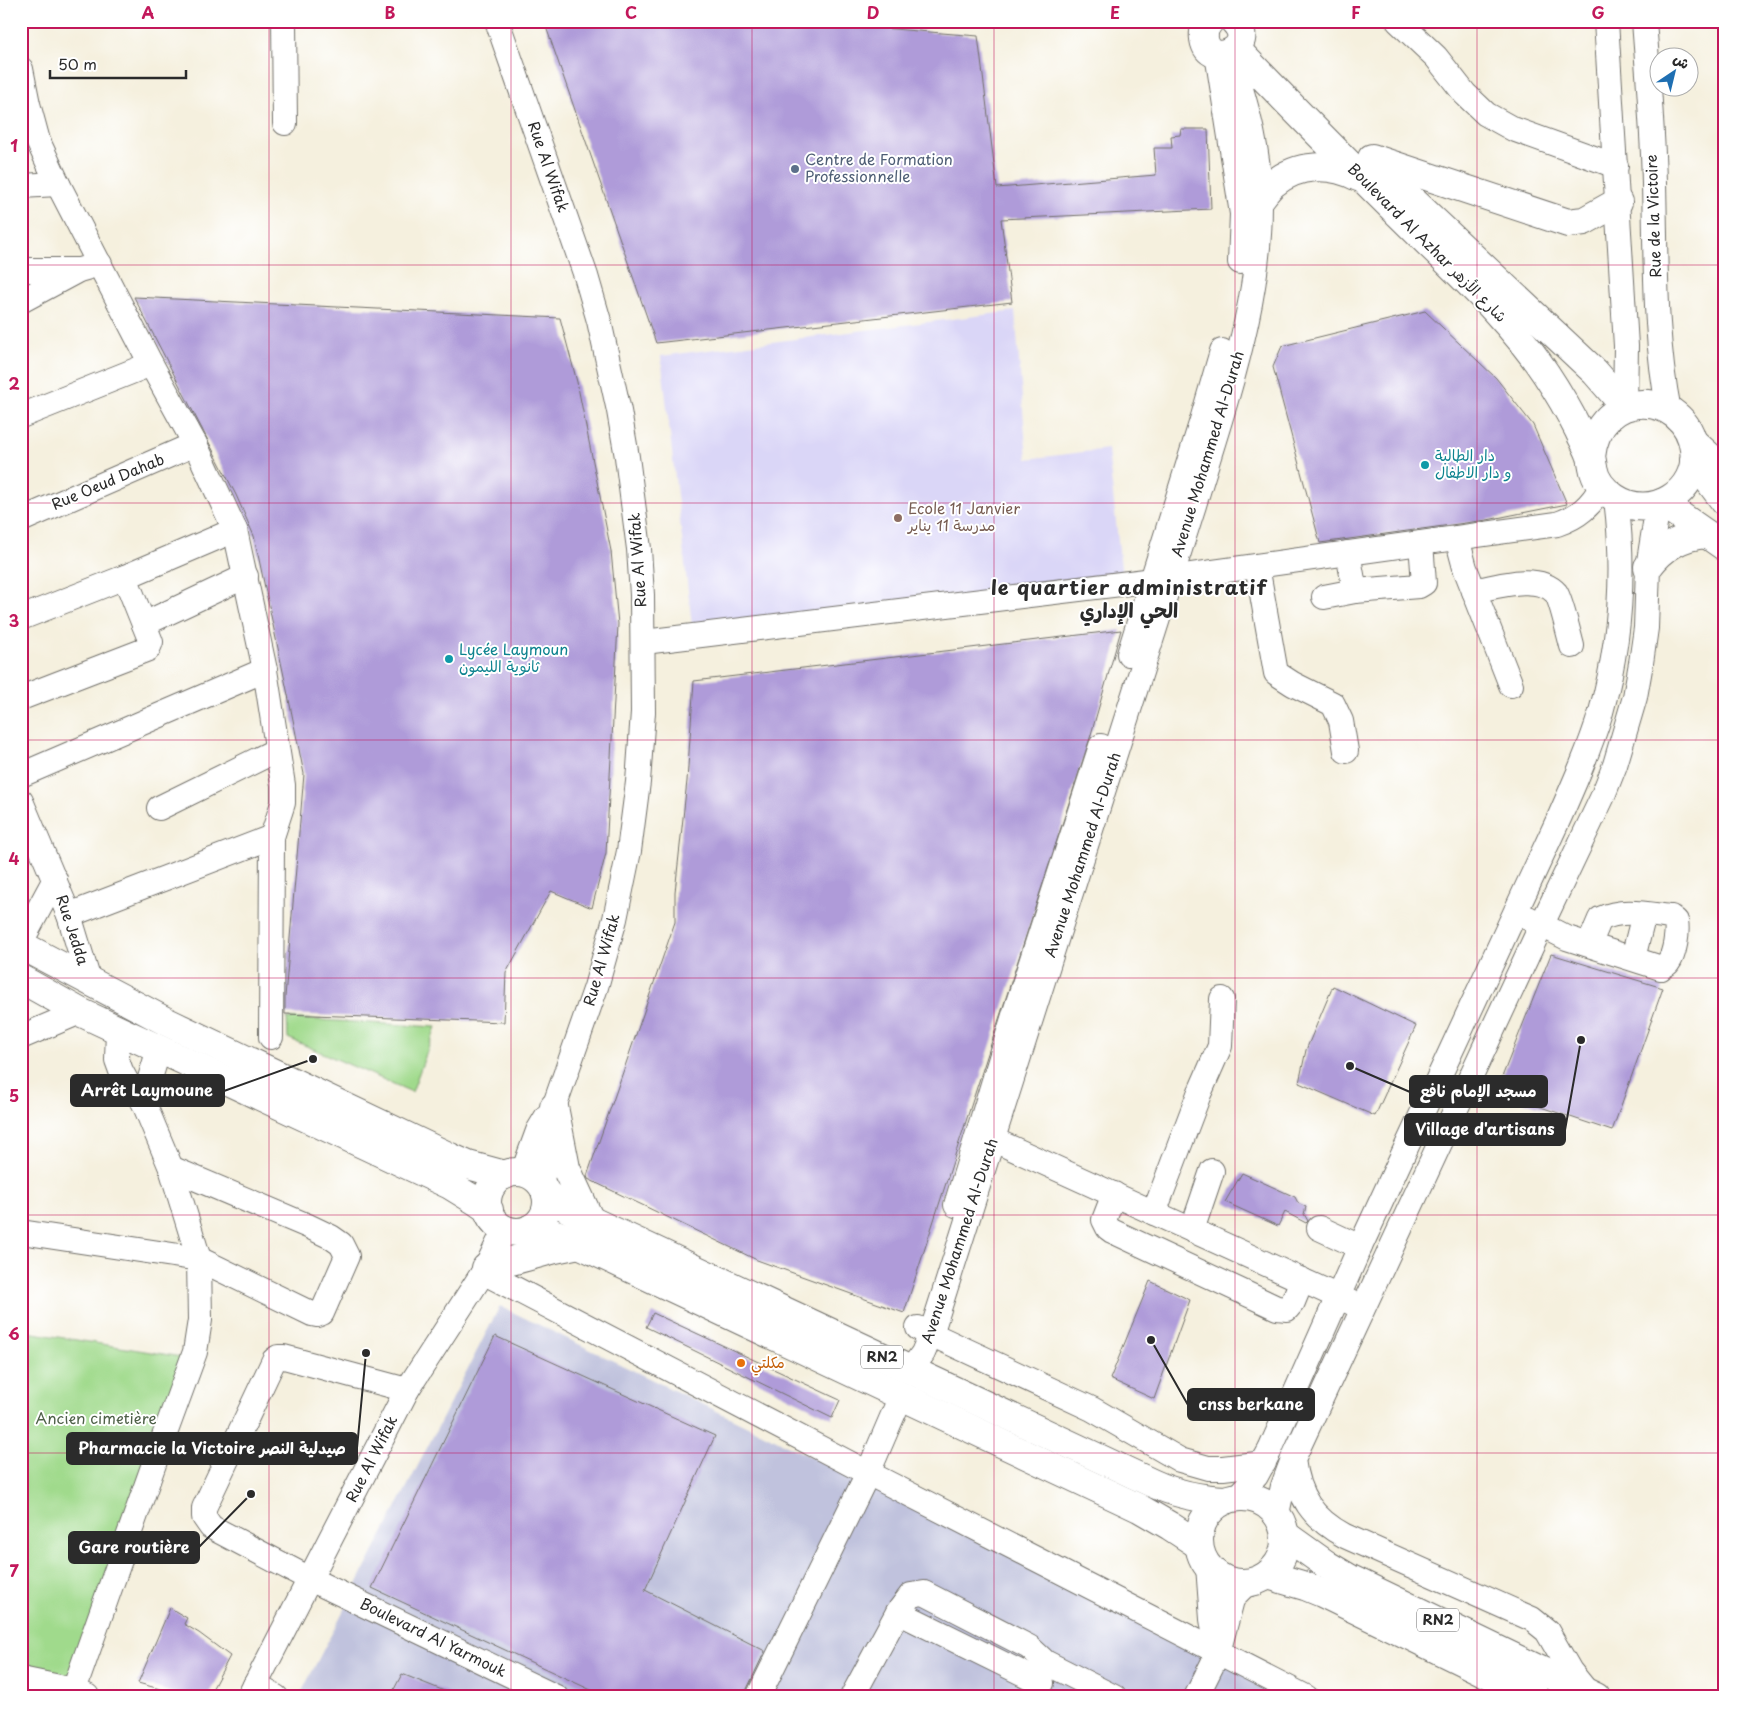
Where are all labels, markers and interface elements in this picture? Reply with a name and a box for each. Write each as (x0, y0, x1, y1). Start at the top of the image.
text: A (142, 0, 155, 24)
text: B (385, 0, 396, 24)
text: C (625, 0, 637, 24)
text: D (867, 0, 879, 24)
text: E (1110, 0, 1120, 24)
text: F (1351, 0, 1361, 24)
text: G (1591, 0, 1605, 24)
scale bar (50, 48, 186, 80)
north arrow (1648, 48, 1698, 98)
text: ش (1669, 48, 1694, 74)
text: 50 m (58, 52, 97, 75)
street label: Rue Al Wifak (523, 118, 576, 215)
text: 1 (10, 133, 18, 157)
place label: Centre de Formation Professionnelle (805, 147, 953, 187)
street label: Rue de la Victoire (1639, 154, 1666, 278)
street label: Boulevard Al Azhar شارع الأزهر (1343, 157, 1513, 327)
marker: Centre de Formation Professionnelle (789, 163, 801, 175)
street label: Avenue Mohammed Al-Durah (1164, 348, 1249, 559)
text: 2 (8, 371, 20, 395)
place label: دار الطالبة و دار الاطفال (1435, 443, 1511, 483)
street label: Rue Oeud Dahab (47, 446, 167, 515)
marker: دار الطالبة و دار الاطفال (1419, 459, 1431, 471)
place label: Ecole 11 Janvier مدرسة 11 يناير (907, 496, 1020, 536)
street label: Rue Al Wifak (622, 512, 651, 608)
marker: Ecole 11 Janvier مدرسة 11 يناير (892, 512, 904, 524)
district label: le quartier administratif الحي الإداري (991, 572, 1267, 629)
text: 3 (9, 608, 19, 632)
place label: Lycée Laymoun ثانوية الليمون (459, 637, 568, 677)
marker: Lycée Laymoun ثانوية الليمون (443, 653, 455, 665)
street label: Avenue Mohammed Al-Durah (1038, 749, 1126, 960)
text: 4 (9, 846, 20, 870)
street label: Rue Jedda (51, 891, 96, 968)
street label: Rue Al Wifak (576, 910, 625, 1008)
callout: Arrêt Laymoune (71, 1075, 224, 1106)
callout: مسجد الإمام نافع (1410, 1076, 1547, 1107)
text: Arrêt Laymoune (81, 1077, 213, 1101)
text: مسجد الإمام نافع (1419, 1078, 1537, 1104)
text: 5 (9, 1083, 19, 1107)
callout: Village d'artisans (1405, 1114, 1565, 1145)
text: Village d'artisans (1415, 1116, 1555, 1140)
street label: Avenue Mohammed Al-Durah (915, 1135, 1003, 1346)
text: 6 (8, 1321, 20, 1345)
road number: RN2 (861, 1345, 903, 1368)
place label: مكلتي (751, 1350, 785, 1376)
marker: مكلتي (735, 1357, 747, 1369)
callout: cnss berkane (1188, 1389, 1314, 1420)
text: cnss berkane (1199, 1391, 1303, 1415)
park label: Ancien cimetière (35, 1406, 157, 1429)
street label: Rue Al Wifak (339, 1411, 403, 1506)
callout: Pharmacie la Victoire صيدلية النصر (67, 1433, 357, 1464)
text: Pharmacie la Victoire صيدلية النصر (78, 1435, 346, 1459)
callout: Gare routière (69, 1532, 199, 1563)
text: Gare routière (79, 1534, 190, 1558)
text: 7 (9, 1558, 19, 1582)
street label: Boulevard Al Yarmouk (357, 1591, 511, 1682)
road number: RN2 (1417, 1608, 1459, 1632)

